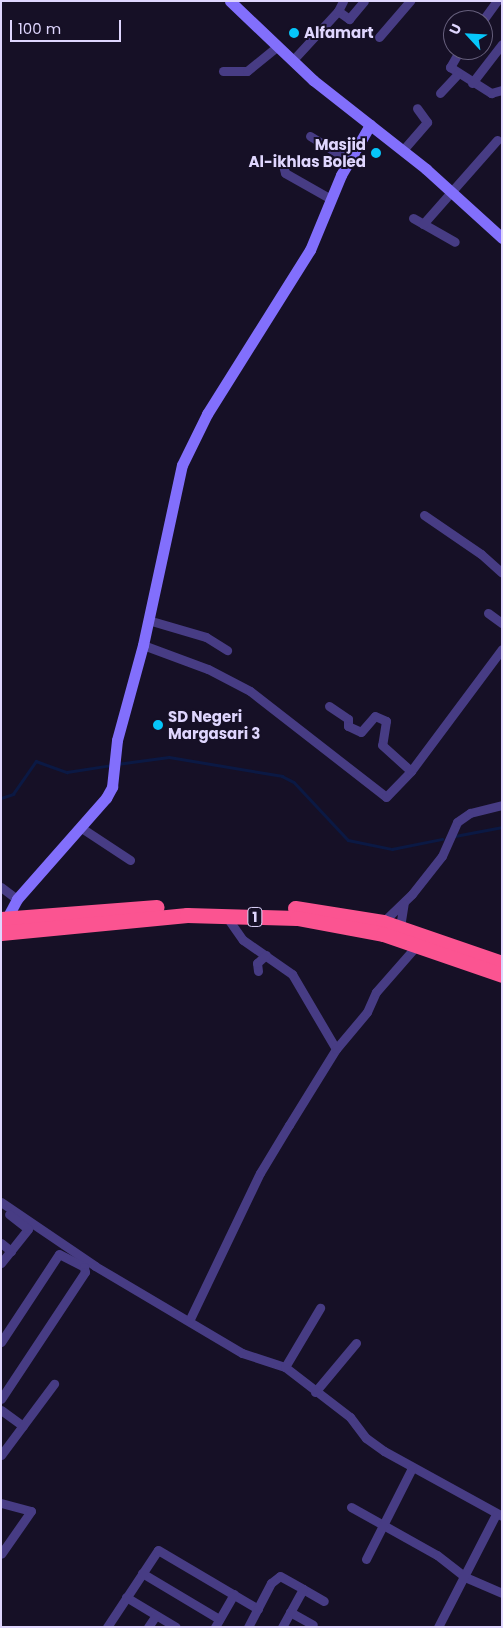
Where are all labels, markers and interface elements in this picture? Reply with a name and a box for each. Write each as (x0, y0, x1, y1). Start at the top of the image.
scale bar (12, 10, 124, 42)
north arrow (443, 10, 493, 60)
text: 100 m (18, 18, 61, 39)
text: U (444, 20, 466, 38)
place label: Alfamart (304, 24, 374, 42)
marker: Alfamart (288, 27, 300, 39)
place label: Masjid Al-ikhlas Boled (249, 135, 366, 170)
marker: Masjid Al-ikhlas Boled (370, 147, 382, 159)
place label: SD Negeri Margasari 3 (168, 707, 260, 742)
marker: SD Negeri Margasari 3 (152, 719, 164, 731)
road number: 1 (246, 906, 264, 929)

